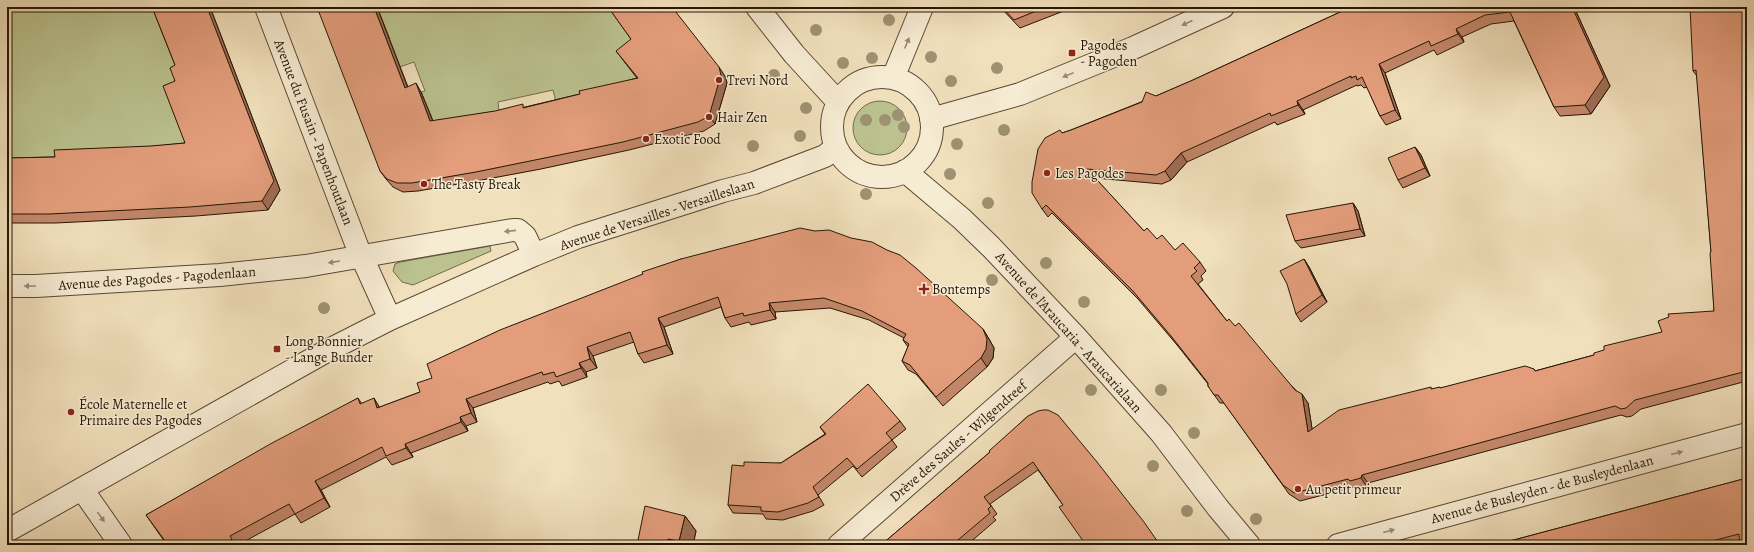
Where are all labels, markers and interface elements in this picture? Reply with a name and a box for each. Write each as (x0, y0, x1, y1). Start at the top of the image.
one-way arrow (1182, 20, 1193, 26)
street label: Avenue du Fusain - Papenhoutlaan (269, 36, 358, 228)
one-way arrow (905, 36, 911, 48)
place label: Pagodes - Pagoden (1080, 36, 1138, 71)
marker: Pagodes - Pagoden (1067, 48, 1077, 58)
place label: Trevi Nord (727, 71, 789, 90)
one-way arrow (1062, 73, 1074, 79)
marker: Trevi Nord (714, 75, 724, 85)
place label: Hair Zen (717, 108, 768, 127)
marker: Hair Zen (704, 112, 714, 122)
place label: Exotic Food (654, 130, 721, 149)
marker: Exotic Food (641, 134, 651, 144)
place label: Les Pagodes (1055, 164, 1124, 183)
marker: Les Pagodes (1042, 168, 1052, 178)
street label: Avenue de Versailles - Versailleslaan (557, 174, 757, 255)
place label: The Tasty Break (432, 175, 521, 194)
marker: The Tasty Break (419, 179, 429, 189)
one-way arrow (504, 227, 516, 234)
street label: Avenue de l'Araucaria - Araucarialaan (990, 247, 1146, 417)
one-way arrow (328, 259, 340, 265)
street label: Avenue des Pagodes - Pagodenlaan (57, 262, 257, 295)
place label: Bontemps (932, 280, 990, 299)
one-way arrow (23, 283, 36, 289)
marker: Bontemps (919, 284, 929, 294)
place label: Long Bonnier - Lange Bunder (285, 332, 374, 367)
marker: Long Bonnier - Lange Bunder (272, 344, 282, 354)
street label: Drève des Saules - Wilgendreef (886, 375, 1033, 506)
place label: École Maternelle et Primaire des Pagodes (79, 395, 202, 430)
marker: École Maternelle et Primaire des Pagodes (66, 407, 76, 417)
one-way arrow (1671, 450, 1683, 456)
street label: Avenue de Busleyden - de Busleydenlaan (1428, 451, 1656, 529)
place label: Au petit primeur (1305, 480, 1402, 499)
marker: Au petit primeur (1293, 484, 1303, 494)
one-way arrow (97, 512, 105, 523)
one-way arrow (1383, 528, 1395, 534)

